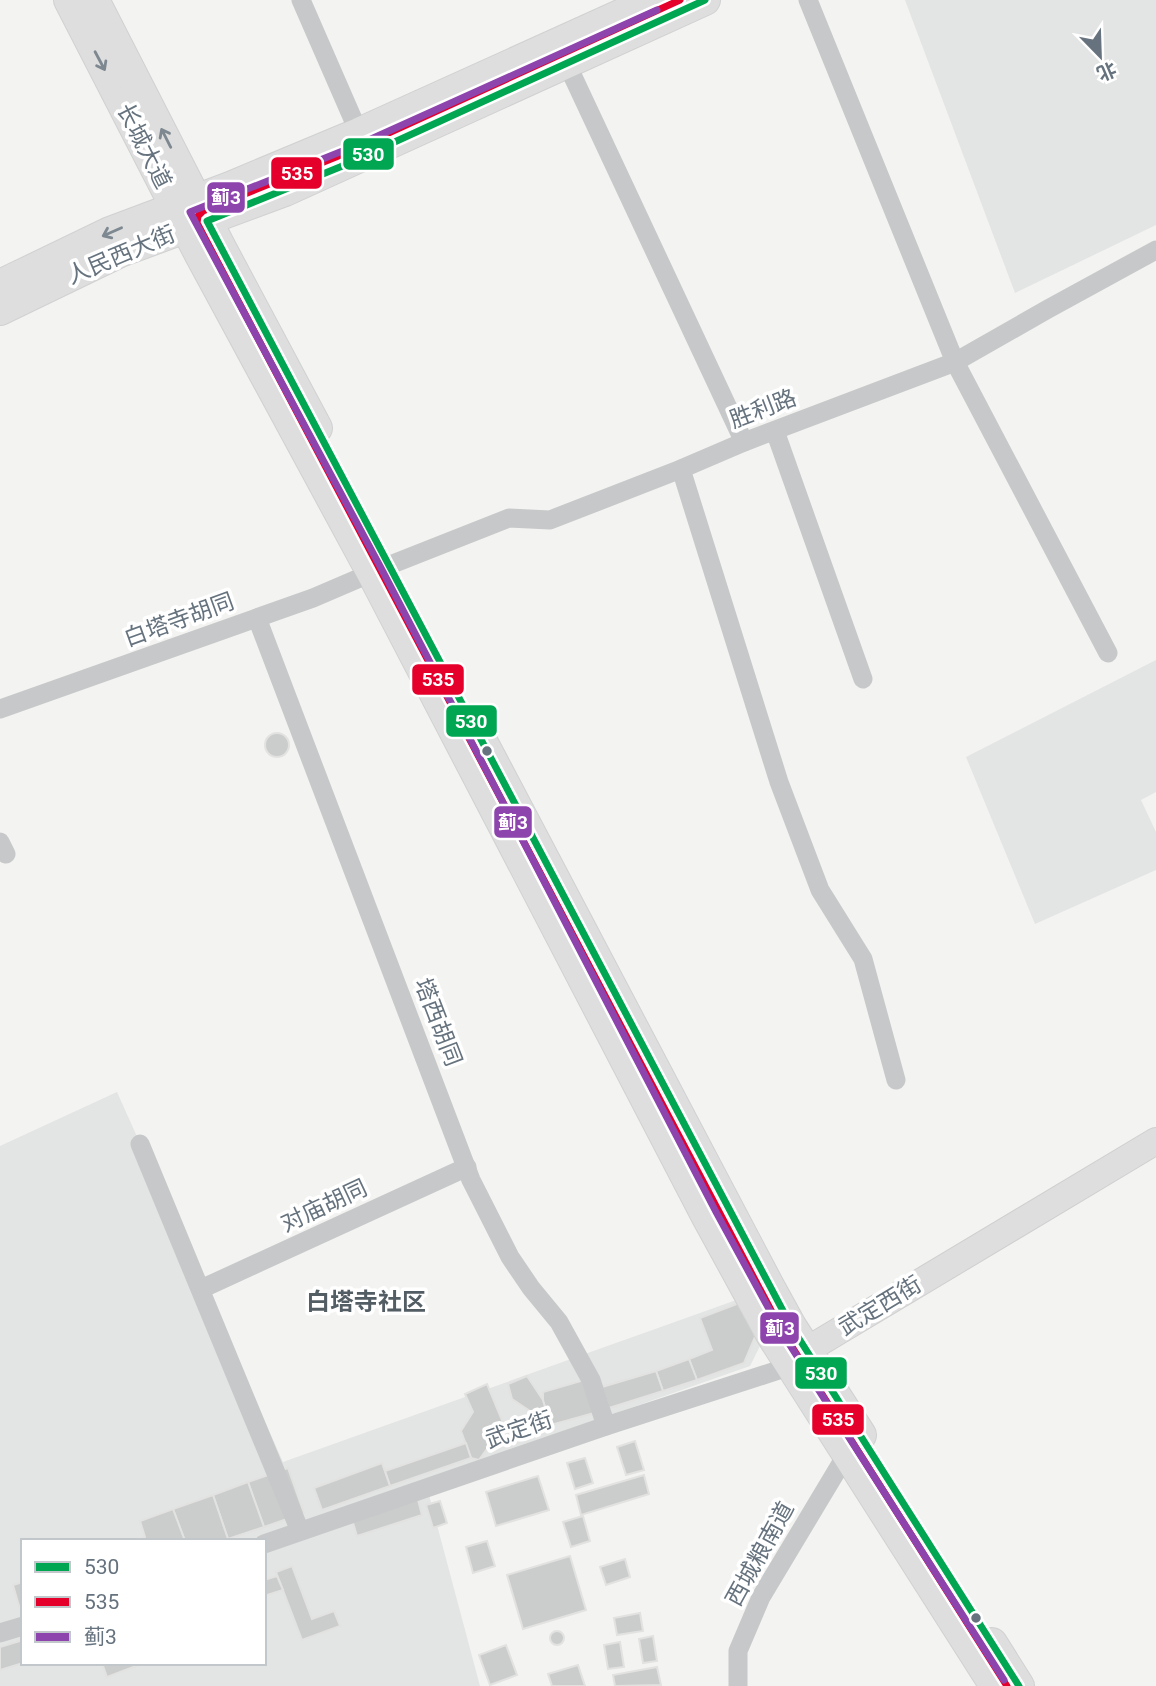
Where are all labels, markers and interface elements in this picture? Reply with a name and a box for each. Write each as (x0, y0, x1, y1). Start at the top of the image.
north arrow (1065, 21, 1135, 91)
one-way arrow (93, 50, 107, 70)
text: 北 (1093, 57, 1120, 85)
street label: 长城大道 (111, 99, 177, 193)
one-way arrow (159, 128, 173, 148)
line badge: 530 (342, 137, 395, 171)
text: 530 (352, 143, 384, 166)
line badge: 535 (270, 156, 323, 190)
text: 535 (281, 162, 313, 185)
line badge: 蓟3 (206, 181, 246, 214)
text: 蓟3 (211, 186, 241, 209)
street label: 人民西大街 (63, 220, 179, 290)
one-way arrow (101, 226, 123, 239)
street label: 胜利路 (726, 384, 800, 434)
street label: 白塔寺胡同 (120, 588, 238, 652)
line badge: 535 (411, 663, 465, 696)
text: 535 (422, 668, 454, 691)
line badge: 530 (445, 704, 498, 738)
text: 530 (455, 710, 487, 733)
unlabelled marker (480, 744, 494, 758)
line badge: 蓟3 (493, 805, 533, 839)
text: 蓟3 (498, 811, 528, 834)
street label: 塔西胡同 (409, 974, 467, 1070)
street label: 对庙胡同 (277, 1174, 371, 1238)
street label: 武定西街 (834, 1271, 926, 1341)
district label: 白塔寺社区 (306, 1288, 426, 1316)
line badge: 蓟3 (759, 1311, 800, 1345)
text: 蓟3 (765, 1317, 795, 1340)
line badge: 530 (794, 1356, 848, 1390)
text: 530 (805, 1362, 837, 1385)
line badge: 535 (811, 1403, 865, 1436)
street label: 武定街 (482, 1406, 556, 1454)
text: 535 (822, 1408, 854, 1431)
street label: 西城粮南道 (720, 1497, 800, 1611)
legend (21, 1539, 266, 1665)
text: 530 (84, 1555, 119, 1579)
text: 535 (84, 1590, 119, 1614)
unlabelled marker (969, 1611, 983, 1625)
text: 蓟3 (84, 1625, 117, 1649)

